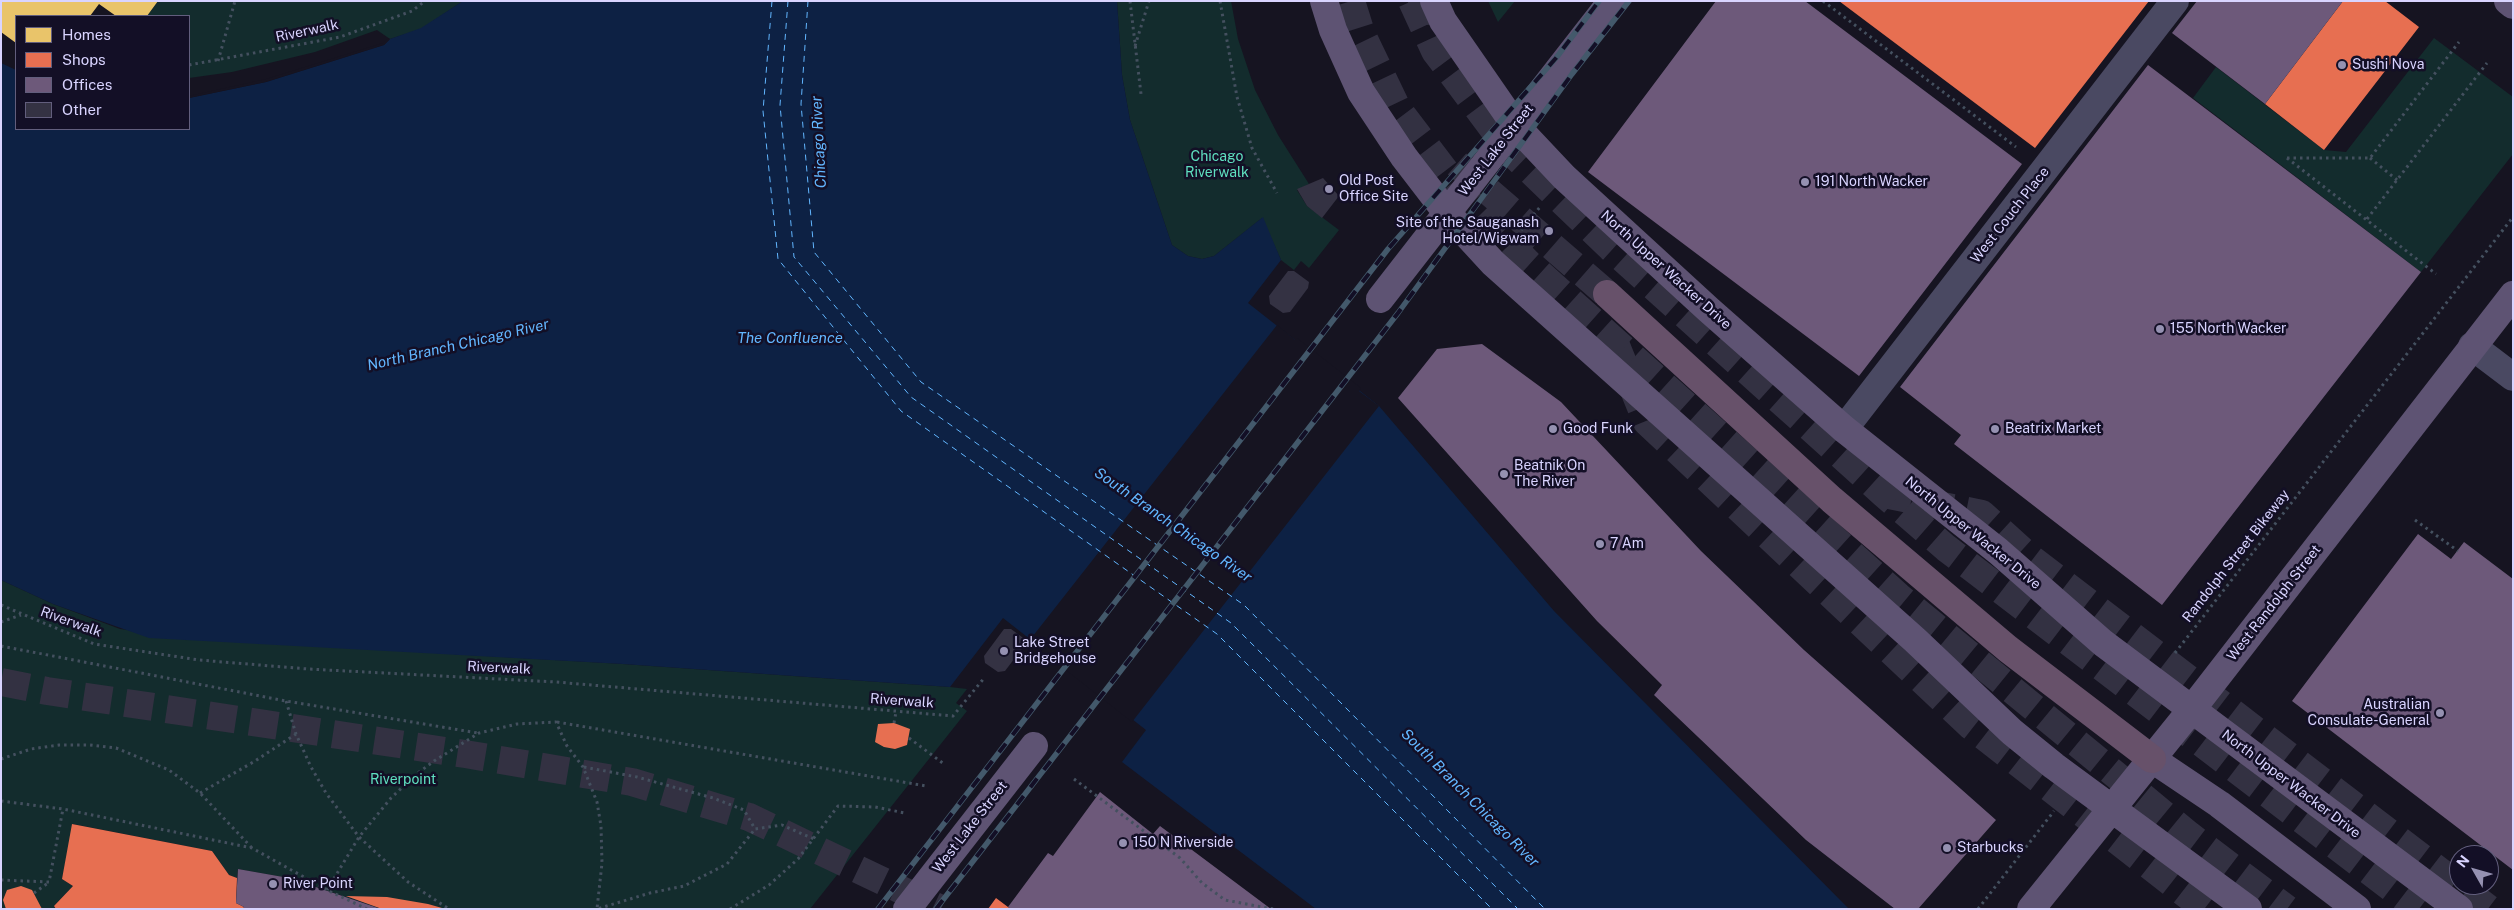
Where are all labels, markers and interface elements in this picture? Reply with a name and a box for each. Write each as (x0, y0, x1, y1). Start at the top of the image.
legend (15, 15, 190, 130)
street label: Riverwalk (274, 16, 340, 46)
text: Homes (62, 26, 111, 43)
text: Shops (62, 51, 106, 68)
place label: Sushi Nova (2352, 57, 2424, 73)
marker: Sushi Nova (2336, 59, 2348, 71)
text: Offices (62, 76, 112, 93)
water label: Chicago River (808, 95, 830, 189)
text: Other (62, 101, 102, 118)
street label: West Lake Street (1455, 101, 1537, 199)
park label: Chicago Riverwalk (1185, 149, 1249, 182)
street label: West Couch Place (1967, 164, 2053, 266)
place label: Old Post Office Site (1339, 173, 1408, 206)
place label: 191 North Wacker (1815, 174, 1928, 190)
marker: 191 North Wacker (1799, 176, 1811, 188)
marker: Old Post Office Site (1323, 183, 1335, 195)
street label: North Upper Wacker Drive (1597, 207, 1735, 333)
place label: Site of the Sauganash Hotel/Wigwam (1396, 215, 1539, 248)
marker: Site of the Sauganash Hotel/Wigwam (1543, 225, 1555, 237)
water label: North Branch Chicago River (365, 315, 551, 375)
place label: 155 North Wacker (2170, 321, 2287, 337)
marker: 155 North Wacker (2154, 323, 2166, 335)
water label: The Confluence (737, 329, 843, 347)
place label: Good Funk (1563, 421, 1633, 437)
place label: Beatrix Market (2005, 421, 2102, 437)
marker: Good Funk (1547, 423, 1559, 435)
marker: Beatrix Market (1989, 423, 2001, 435)
place label: Beatnik On The River (1514, 458, 1585, 491)
water label: South Branch Chicago River (1091, 464, 1255, 586)
marker: Beatnik On The River (1498, 468, 1510, 480)
street label: North Upper Wacker Drive (1902, 473, 2044, 593)
street label: Randolph Street Bikeway (2179, 486, 2293, 626)
place label: 7 Am (1610, 536, 1644, 552)
marker: 7 Am (1594, 538, 1606, 550)
street label: West Randolph Street (2223, 542, 2325, 664)
street label: Riverwalk (38, 603, 104, 641)
place label: Lake Street Bridgehouse (1014, 635, 1096, 668)
marker: Lake Street Bridgehouse (998, 645, 1010, 657)
street label: Riverwalk (467, 658, 531, 678)
street label: Riverwalk (870, 690, 934, 712)
place label: Australian Consulate-General (2308, 697, 2430, 730)
marker: Australian Consulate-General (2434, 707, 2446, 719)
water label: South Branch Chicago River (1397, 725, 1543, 871)
street label: North Upper Wacker Drive (2218, 726, 2364, 842)
park label: Riverpoint (370, 772, 436, 788)
street label: West Lake Street (929, 778, 1011, 876)
place label: 150 N Riverside (1133, 835, 1234, 851)
marker: 150 N Riverside (1117, 837, 1129, 849)
place label: Starbucks (1957, 840, 2023, 856)
marker: Starbucks (1941, 842, 1953, 854)
north arrow (2449, 845, 2499, 895)
text: N (2453, 852, 2473, 871)
place label: River Point (283, 876, 353, 892)
marker: River Point (267, 878, 279, 890)

